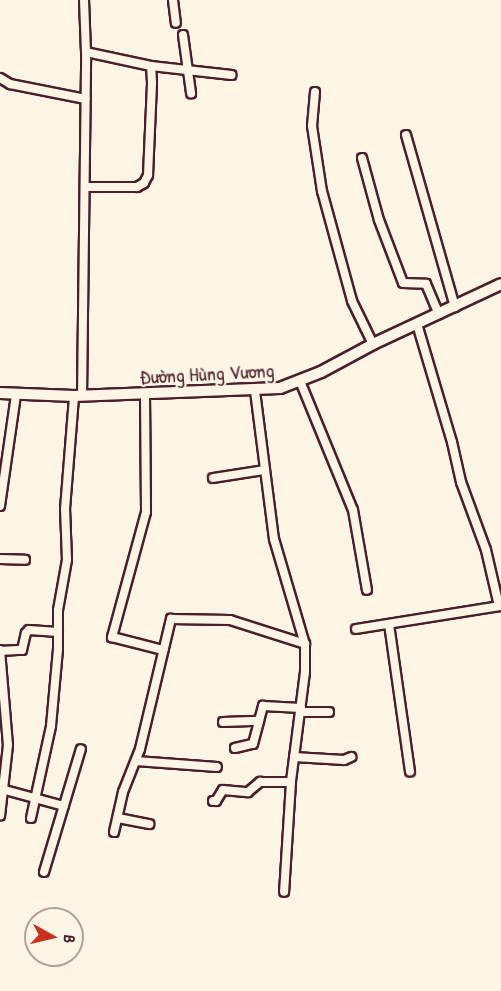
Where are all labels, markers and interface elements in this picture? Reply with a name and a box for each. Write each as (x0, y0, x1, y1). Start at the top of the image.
street label: Đường Hùng Vương (139, 357, 275, 389)
north arrow (24, 907, 84, 967)
text: B (58, 934, 81, 945)

